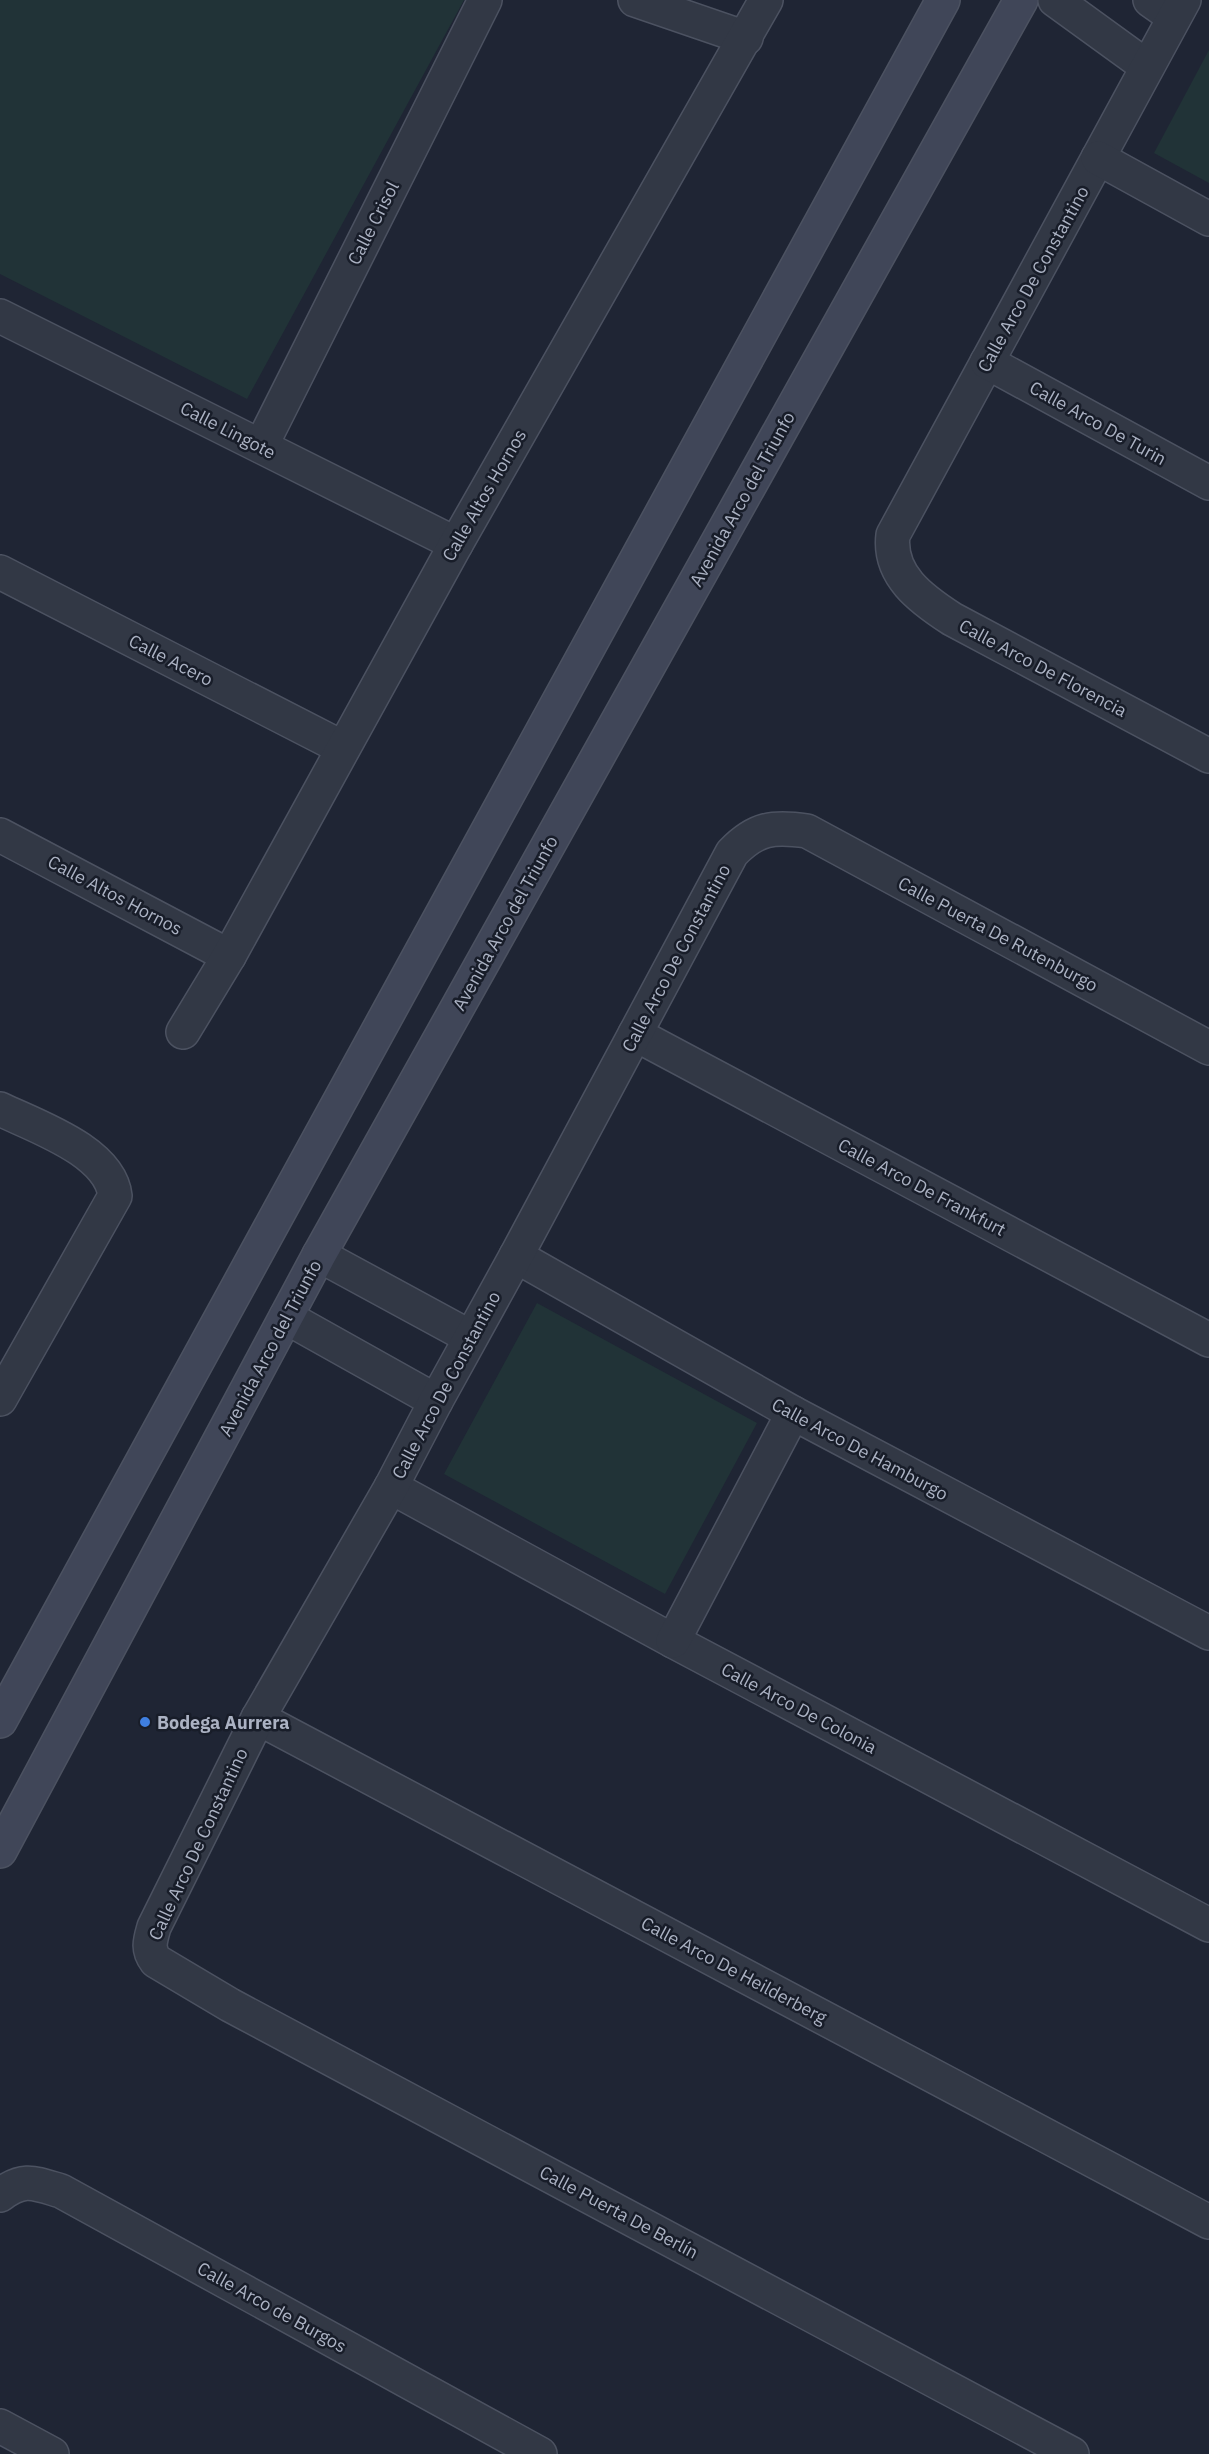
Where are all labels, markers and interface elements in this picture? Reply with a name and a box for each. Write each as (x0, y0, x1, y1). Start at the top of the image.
street label: Calle Crisol (342, 177, 404, 269)
street label: Calle Arco De Constantino (972, 182, 1094, 376)
street label: Calle Arco De Turin (1025, 376, 1171, 470)
street label: Calle Lingote (176, 396, 280, 464)
street label: Avenida Arco del Triunfo (684, 408, 800, 590)
street label: Calle Altos Hornos (437, 425, 531, 565)
street label: Calle Arco De Florencia (955, 614, 1131, 722)
street label: Calle Acero (125, 629, 217, 691)
street label: Avenida Arco del Triunfo (447, 832, 563, 1014)
street label: Calle Altos Hornos (44, 850, 186, 940)
street label: Calle Arco De Constantino (617, 860, 735, 1056)
street label: Calle Puerta De Rutenburgo (894, 871, 1102, 997)
street label: Calle Arco De Frankfurt (834, 1133, 1010, 1241)
street label: Avenida Arco del Triunfo (214, 1256, 326, 1440)
street label: Calle Arco De Constantino (387, 1287, 505, 1483)
street label: Calle Arco De Hamburgo (768, 1393, 952, 1505)
street label: Calle Arco De Colonia (717, 1657, 881, 1759)
place label: Bodega Aurrera (157, 1711, 290, 1734)
marker: Bodega Aurrera (138, 1715, 152, 1729)
street label: Calle Arco De Constantino (143, 1744, 253, 1944)
street label: Calle Arco De Heilderberg (637, 1911, 831, 2029)
street label: Calle Puerta De Berlín (536, 2160, 702, 2264)
street label: Calle Arco de Burgos (193, 2256, 351, 2358)

